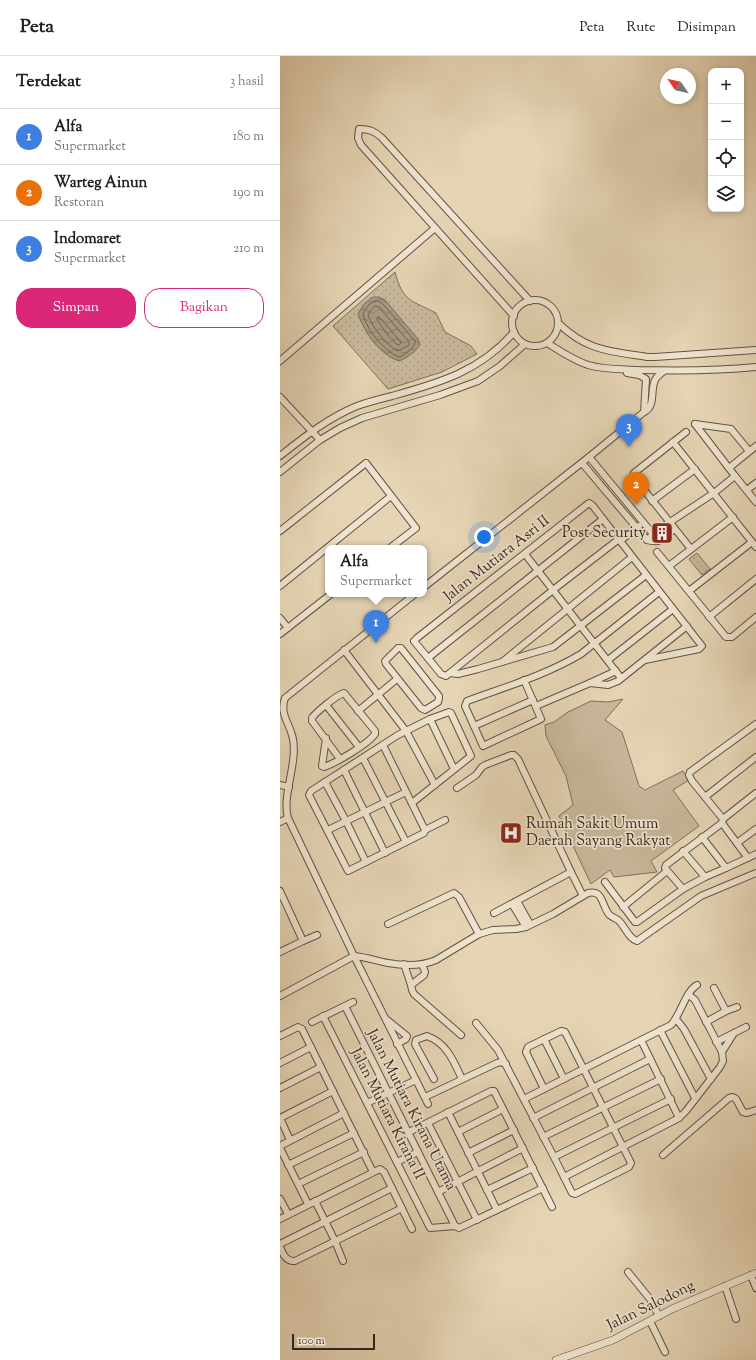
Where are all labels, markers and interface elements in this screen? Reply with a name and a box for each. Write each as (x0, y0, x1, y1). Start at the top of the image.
text: Peta (20, 14, 54, 41)
text: Peta (579, 18, 604, 38)
text: Rute (626, 18, 656, 38)
text: Disimpan (678, 18, 736, 38)
north arrow (660, 68, 696, 104)
map controls (708, 68, 744, 212)
button: + (708, 68, 744, 104)
text: Terdekat (16, 70, 81, 94)
text: 3 hasil (230, 73, 264, 91)
button: − (708, 104, 744, 140)
text: Alfa (54, 117, 82, 138)
text: 1 (27, 128, 31, 146)
text: 180 m (233, 128, 264, 146)
text: Supermarket (54, 138, 126, 156)
button: locate (708, 140, 744, 176)
text: Warteg Ainun (54, 173, 147, 194)
button: layers (708, 176, 744, 212)
text: 2 (26, 184, 32, 202)
text: 190 m (233, 184, 264, 202)
text: Restoran (54, 194, 104, 212)
text: Indomaret (54, 229, 121, 250)
text: 3 (26, 240, 32, 258)
text: 210 m (233, 240, 264, 258)
text: Supermarket (54, 250, 126, 268)
button: Simpan (16, 288, 136, 328)
button: Bagikan (144, 288, 264, 328)
pin: 3 (616, 414, 642, 447)
pin: 2 (623, 472, 649, 505)
street label: Jalan Mutiara Asri II (439, 511, 555, 608)
building icon: Post Security (649, 520, 675, 546)
place label: Post Security (562, 523, 647, 544)
your location (474, 527, 494, 547)
popup (325, 545, 427, 597)
text: Alfa (340, 552, 368, 573)
text: Supermarket (340, 573, 412, 591)
pin: 1 (363, 610, 389, 643)
place label: Rumah Sakit Umum Daerah Sayang Rakyat (526, 814, 670, 852)
hospital icon: Rumah Sakit Umum Daerah Sayang Rakyat (498, 820, 524, 846)
street label: Jalan Mutiara Kirana Utama (361, 1025, 461, 1194)
street label: Jalan Mutiara Kirana II (344, 1044, 429, 1183)
street label: Jalan Salodong (603, 1276, 698, 1337)
scale bar (292, 1332, 375, 1351)
text: 100 m (298, 1333, 325, 1349)

